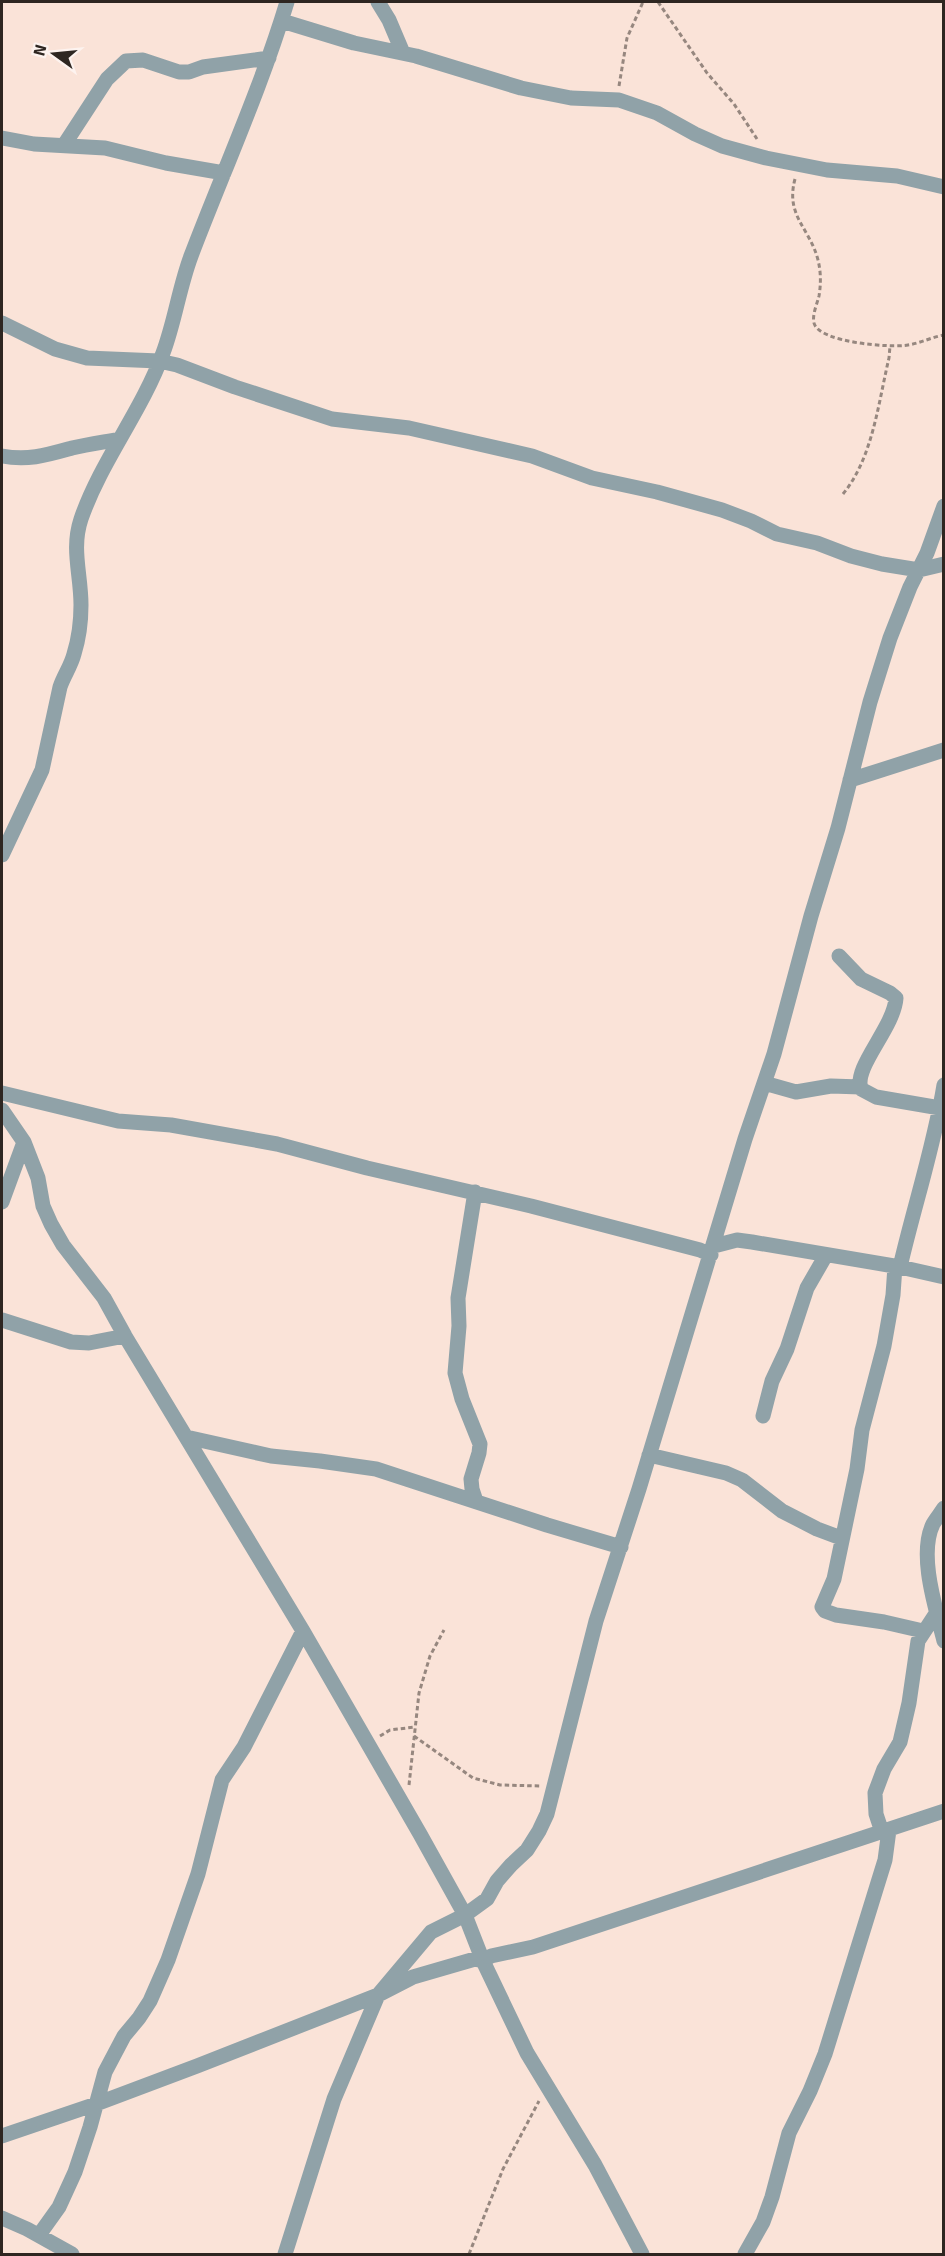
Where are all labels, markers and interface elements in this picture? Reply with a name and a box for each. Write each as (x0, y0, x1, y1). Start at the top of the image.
north arrow (24, 24, 84, 84)
text: N (29, 42, 52, 58)

